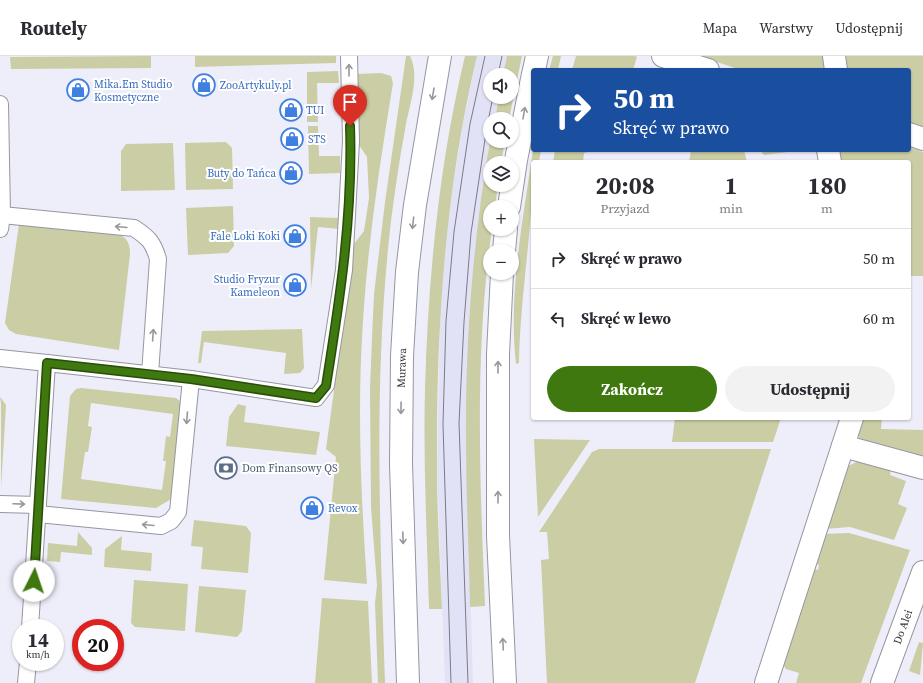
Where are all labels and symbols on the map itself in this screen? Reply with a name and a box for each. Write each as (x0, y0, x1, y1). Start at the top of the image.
one-way arrow (345, 64, 353, 77)
shop icon: ZooArtykuly.pl (191, 72, 217, 98)
shop icon: Mika.Em Studio Kosmetyczne (65, 77, 91, 103)
place label: Mika.Em Studio Kosmetyczne (94, 77, 172, 105)
place label: ZooArtykuly.pl (220, 78, 292, 93)
pin (333, 85, 367, 126)
one-way arrow (429, 87, 437, 100)
shop icon: TUI (278, 97, 304, 123)
place label: TUI (306, 103, 324, 118)
one-way arrow (521, 107, 529, 120)
shop icon: STS (279, 126, 305, 152)
place label: STS (308, 132, 326, 147)
shop icon: Buty do Tańca (278, 160, 304, 186)
place label: Buty do Tańca (207, 166, 276, 181)
one-way arrow (409, 216, 417, 229)
one-way arrow (115, 223, 128, 230)
shop icon: Fale Loki Koki (282, 223, 308, 249)
place label: Fale Loki Koki (210, 229, 280, 244)
place label: Studio Fryzur Kameleon (214, 272, 280, 300)
shop icon: Studio Fryzur Kameleon (282, 272, 308, 298)
one-way arrow (150, 329, 157, 342)
street label: Murawa (394, 347, 410, 388)
one-way arrow (494, 361, 502, 374)
one-way arrow (397, 401, 405, 414)
one-way arrow (184, 411, 191, 424)
bank icon: Dom Finansowy QS (213, 455, 239, 481)
place label: Dom Finansowy QS (242, 461, 338, 476)
one-way arrow (494, 491, 502, 504)
shop icon: Revox (299, 495, 325, 521)
one-way arrow (12, 501, 25, 508)
place label: Revox (328, 501, 358, 516)
one-way arrow (142, 521, 155, 528)
one-way arrow (400, 531, 407, 544)
position arrow (13, 560, 55, 602)
street label: Do Alei (890, 608, 916, 646)
speed limit sign: 20 (72, 619, 124, 671)
one-way arrow (499, 638, 507, 651)

